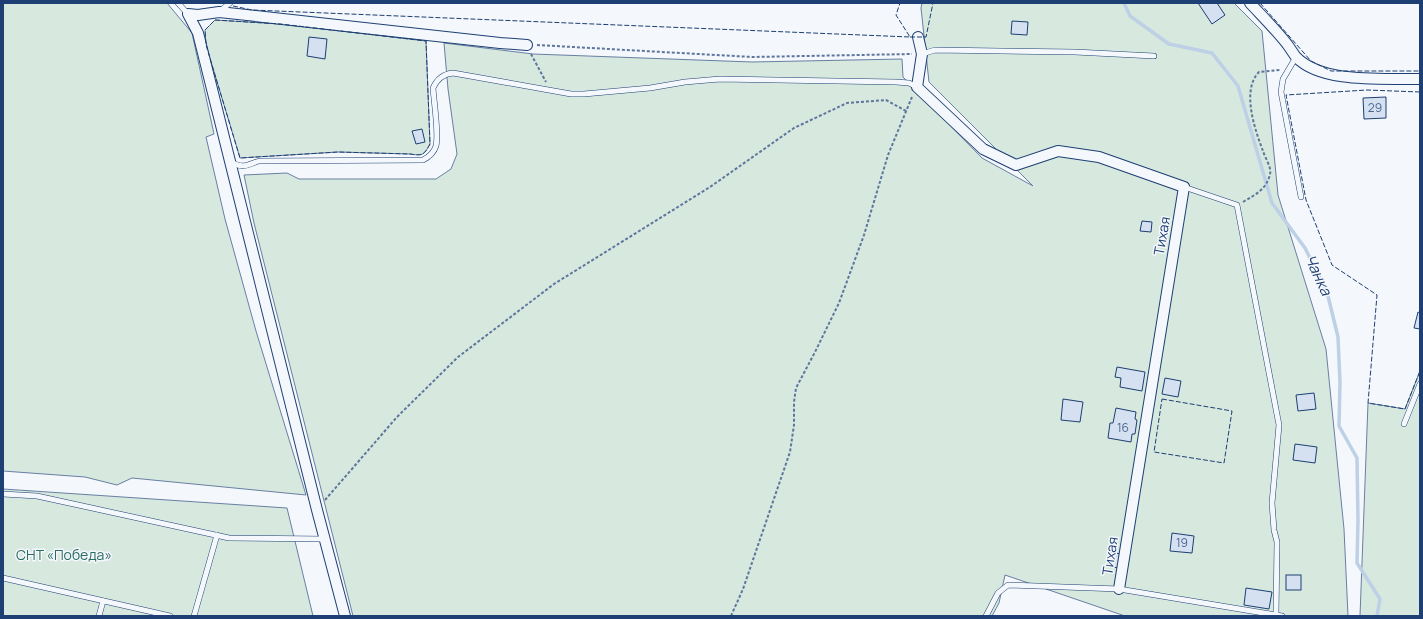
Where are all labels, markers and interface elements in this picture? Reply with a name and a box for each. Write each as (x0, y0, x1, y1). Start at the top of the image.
house number: 29 (1368, 99, 1382, 116)
street label: Тихая (1149, 215, 1174, 257)
water label: Чанка (1300, 251, 1337, 299)
house number: 16 (1117, 419, 1129, 436)
house number: 19 (1176, 534, 1188, 551)
street label: Тихая (1097, 535, 1122, 577)
park label: СНТ «Победа» (16, 545, 112, 564)

